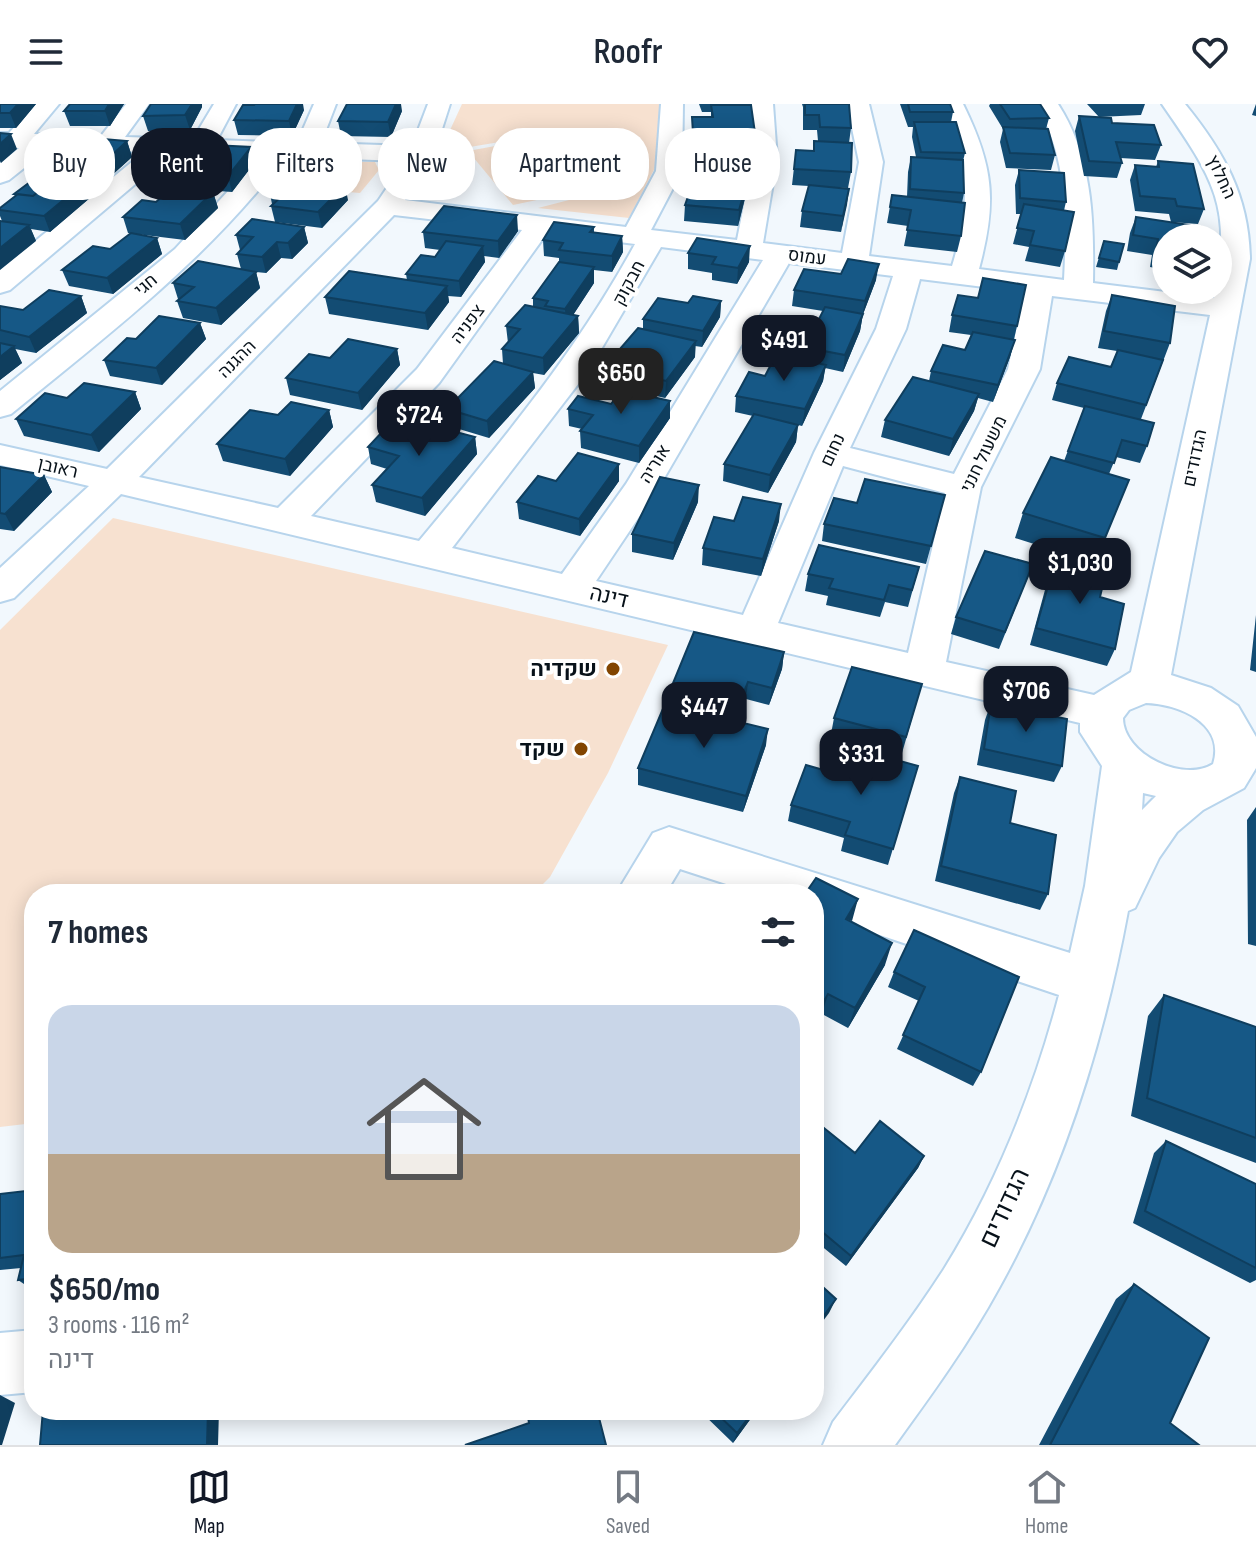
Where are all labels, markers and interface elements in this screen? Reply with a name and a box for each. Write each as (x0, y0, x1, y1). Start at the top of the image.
icon: menu (24, 30, 68, 74)
icon: heart (1188, 30, 1232, 74)
text: Roofr (593, 31, 663, 74)
chip: Buy (24, 128, 115, 200)
chip: Rent (131, 128, 232, 200)
chip: Filters (248, 128, 362, 200)
chip: New (378, 128, 475, 200)
chip: Apartment (491, 128, 649, 200)
chip: House (665, 128, 780, 200)
street label: החלוץ (1202, 152, 1240, 202)
map controls (1152, 224, 1232, 304)
button: layers (1152, 224, 1232, 304)
street label: עמוס (787, 244, 827, 270)
street label: חבקוק (608, 257, 650, 309)
street label: חגי (130, 269, 162, 301)
street label: צפניה (446, 300, 490, 348)
pin: $491 (737, 315, 831, 383)
text: $491 (760, 325, 808, 356)
street label: ההגנה (214, 336, 260, 382)
pin: $650 (574, 348, 668, 416)
text: $650 (596, 358, 646, 389)
pin: $724 (372, 390, 466, 458)
text: $724 (395, 400, 443, 431)
street label: משעול חנני (956, 412, 1012, 496)
street label: הגדודים (1179, 427, 1211, 489)
street label: נחום (816, 430, 850, 470)
street label: אוריה (635, 441, 675, 487)
street label: ראובן (36, 453, 80, 483)
pin: $1,030 (1015, 538, 1145, 606)
text: $1,030 (1047, 548, 1113, 579)
street label: דינה (587, 579, 631, 615)
place label: שקדיה (530, 656, 597, 683)
marker: שקדיה (604, 660, 622, 678)
pin: $706 (979, 666, 1073, 734)
text: $706 (1001, 676, 1051, 707)
pin: $447 (657, 682, 751, 750)
text: $447 (680, 692, 728, 723)
pin: $331 (814, 729, 908, 797)
place label: שקד (519, 736, 565, 763)
text: $331 (838, 739, 884, 770)
marker: שקד (572, 740, 590, 758)
icon: filters (756, 910, 800, 954)
text: 7 homes (48, 912, 148, 953)
icon: home (352, 1057, 496, 1201)
street label: הגדודים (973, 1163, 1037, 1253)
text: $650/mo (48, 1269, 160, 1310)
text: 3 rooms · 116 m² (48, 1310, 190, 1341)
text: דינה (48, 1345, 94, 1376)
tab: Map (187, 1465, 231, 1540)
tab: Saved (606, 1465, 650, 1540)
tab: Home (1025, 1465, 1069, 1540)

